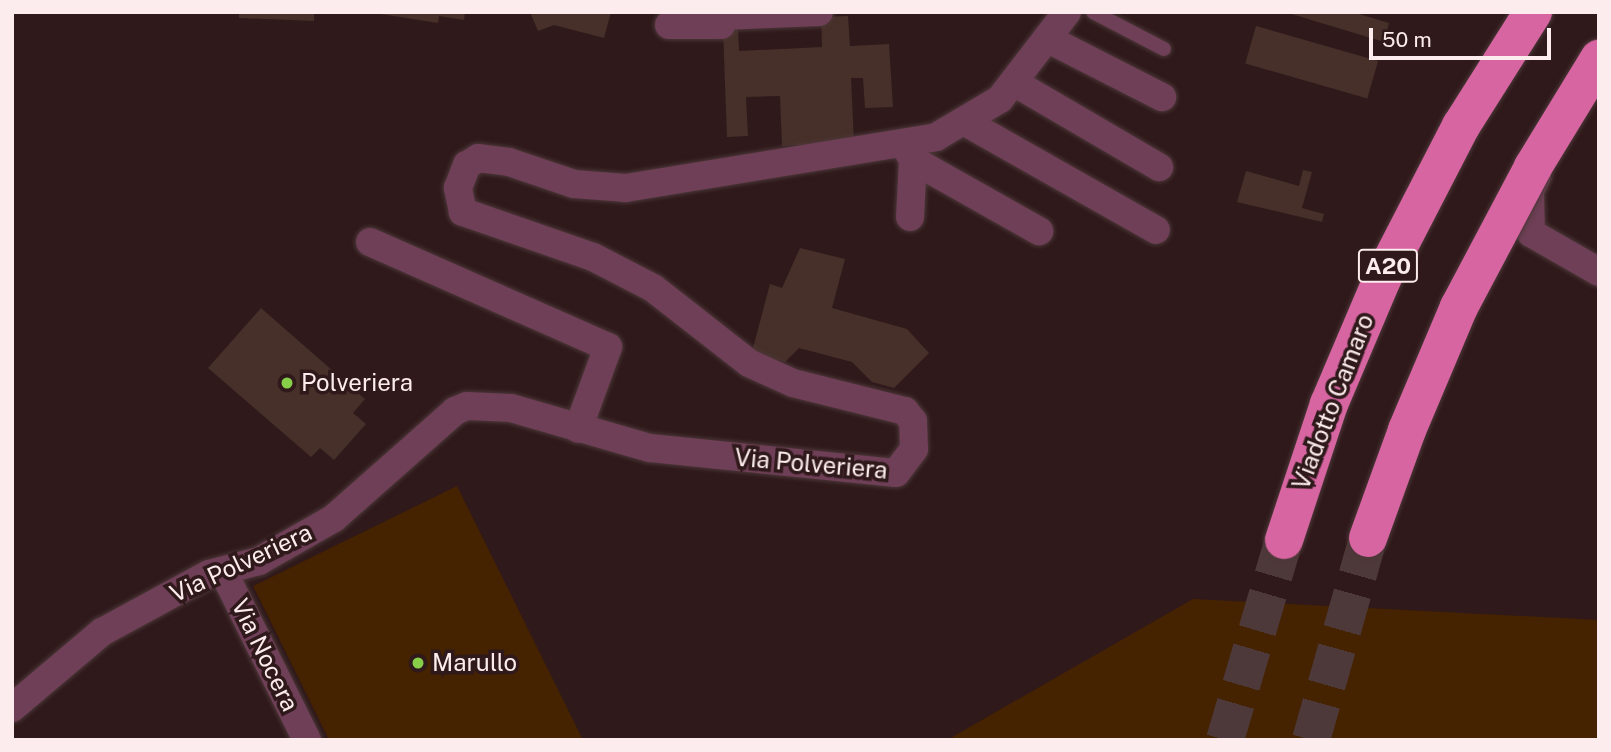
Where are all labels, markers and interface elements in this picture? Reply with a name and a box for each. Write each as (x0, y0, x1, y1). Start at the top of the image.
scale bar (1373, 14, 1555, 58)
text: 50 m (1382, 27, 1432, 52)
road number: A20 (1356, 246, 1420, 286)
street label: Viadotto Camaro (1286, 310, 1380, 494)
place label: Polveriera (301, 369, 413, 397)
marker: Polveriera (279, 375, 295, 391)
street label: Via Polveriera (733, 443, 889, 485)
street label: Via Polveriera (165, 518, 317, 608)
street label: Via Nocera (225, 594, 305, 716)
place label: Marullo (432, 649, 517, 677)
marker: Marullo (410, 655, 426, 671)

